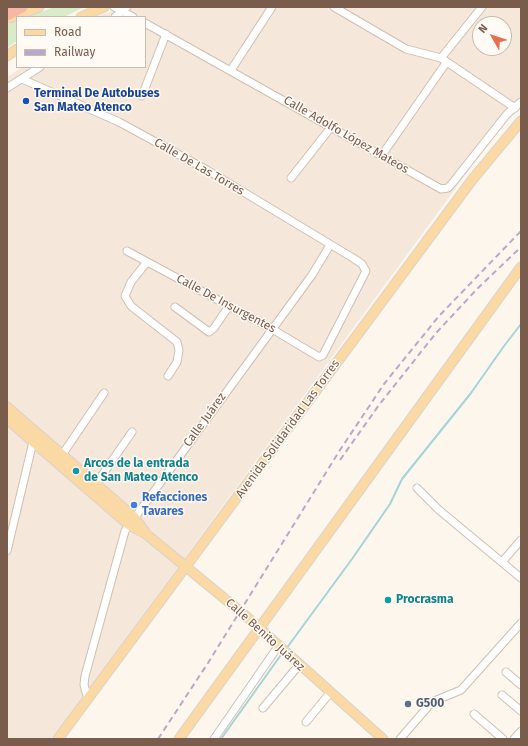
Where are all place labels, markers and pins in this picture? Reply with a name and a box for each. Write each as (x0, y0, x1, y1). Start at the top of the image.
place label: Terminal De Autobuses San Mateo Atenco (34, 87, 159, 115)
marker: Terminal De Autobuses San Mateo Atenco (21, 96, 31, 106)
place label: Arcos de la entrada de San Mateo Atenco (84, 457, 198, 485)
marker: Arcos de la entrada de San Mateo Atenco (71, 466, 81, 476)
place label: Refacciones Tavares (142, 491, 207, 519)
marker: Refacciones Tavares (129, 500, 139, 510)
place label: Procrasma (396, 593, 454, 607)
marker: Procrasma (383, 595, 393, 605)
place label: G500 (416, 697, 444, 711)
marker: G500 (403, 699, 413, 709)

